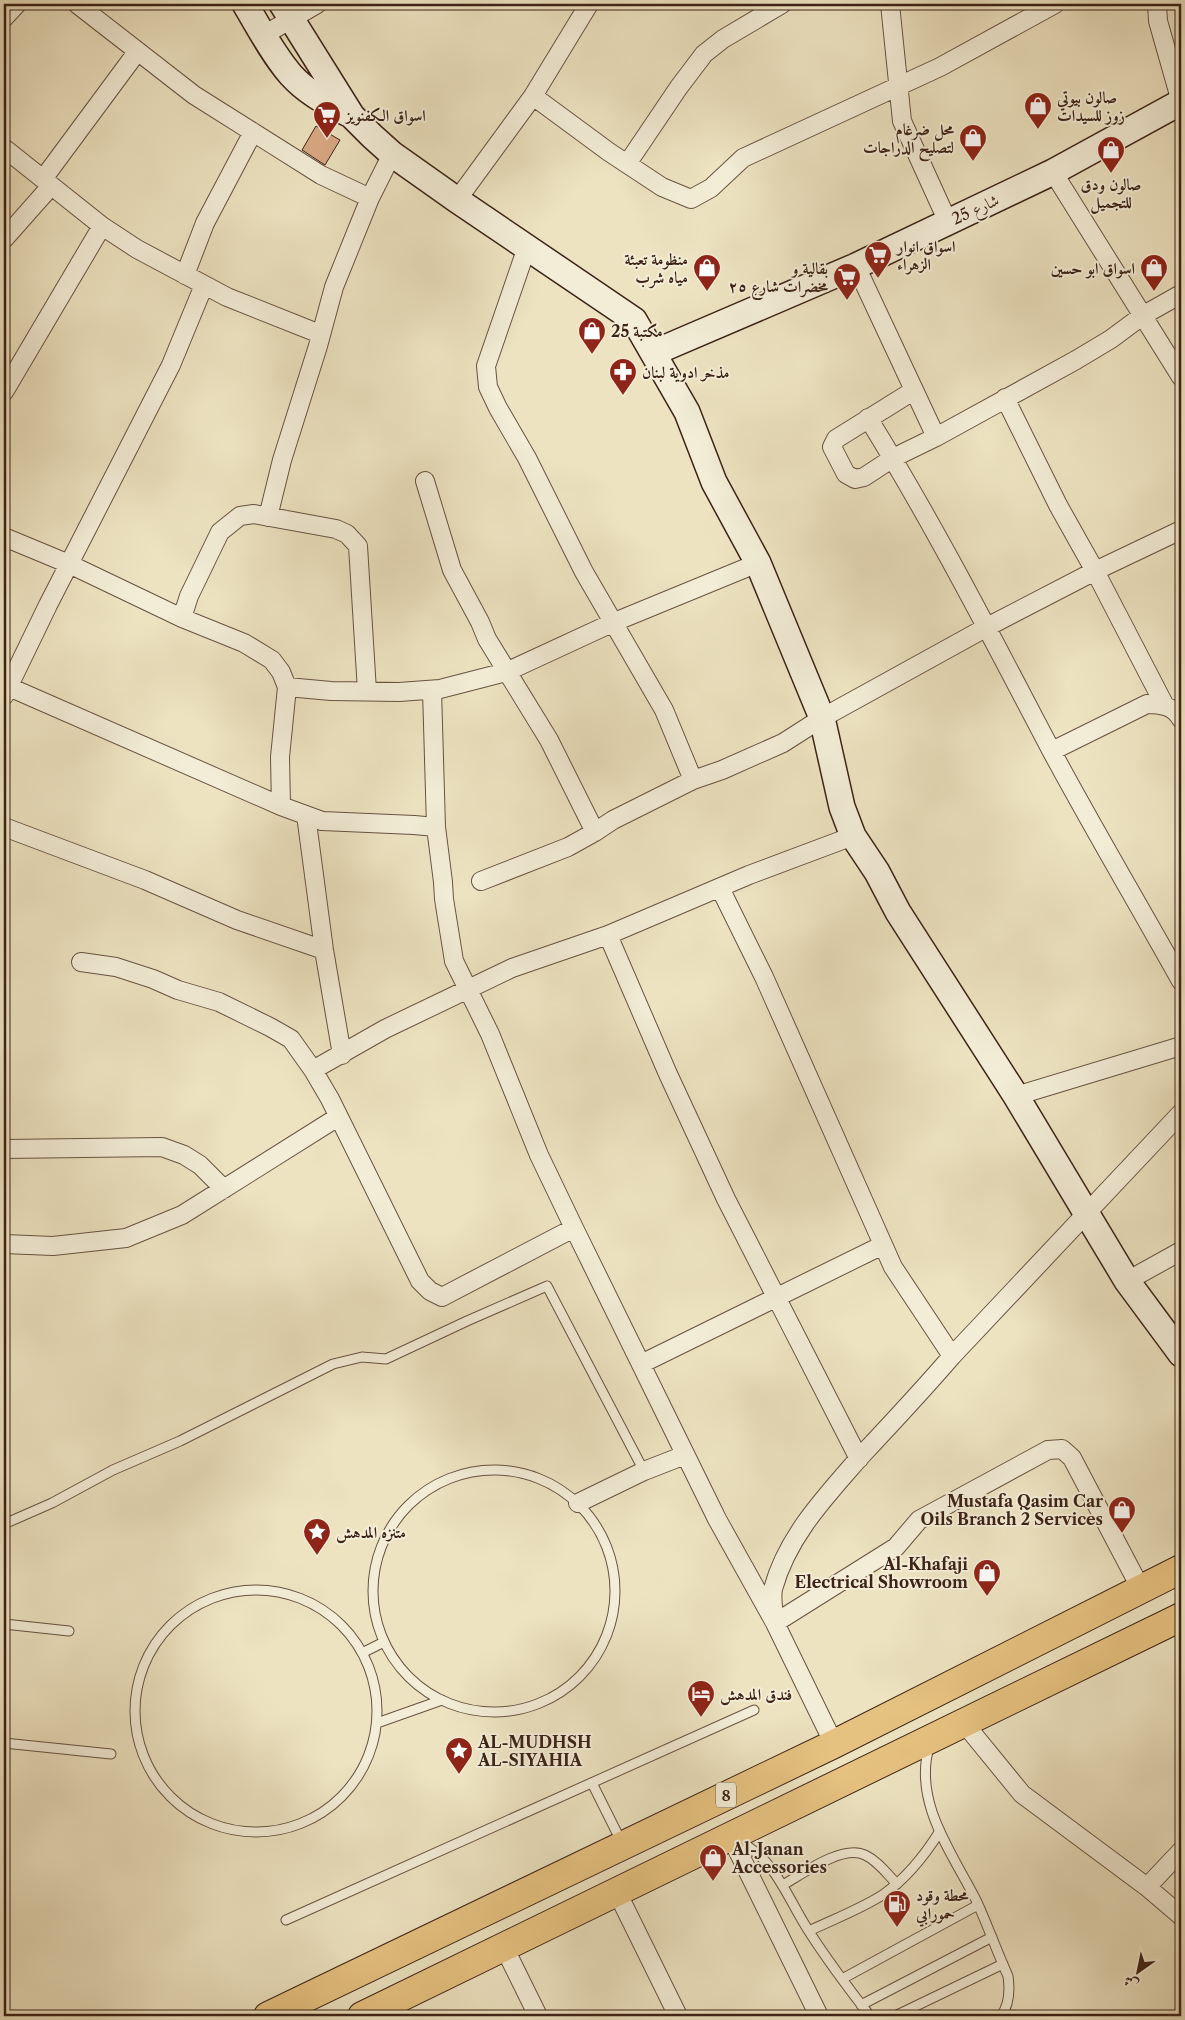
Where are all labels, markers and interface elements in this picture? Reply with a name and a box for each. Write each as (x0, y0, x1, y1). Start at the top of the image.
place label: صالون بيوتي زوز للسيدات (1056, 87, 1126, 125)
shop icon: صالون بيوتي زوز للسيدات (1023, 91, 1053, 130)
supermarket icon: اسواق الكفنويز (312, 100, 342, 139)
place label: اسواق الكفنويز (344, 105, 426, 126)
place label: محل ضرغام لتصليح الدراجات (863, 119, 954, 162)
shop icon: محل ضرغام لتصليح الدراجات (958, 123, 988, 162)
shop icon: صالون ودق للتجميل (1096, 135, 1126, 174)
place label: صالون ودق للتجميل (1081, 174, 1141, 214)
street label: شارع 25 (948, 189, 1004, 232)
place label: اسواق انوار الزهراء (895, 236, 955, 275)
supermarket icon: اسواق انوار الزهراء (863, 240, 893, 279)
place label: منظومة تعبئة مياه شرب (624, 249, 688, 289)
shop icon: منظومة تعبئة مياه شرب (692, 253, 722, 292)
shop icon: اسواق ابو حسين (1139, 253, 1169, 292)
place label: بقالية و مخضرات شارع ٢٥ (728, 258, 828, 300)
place label: اسواق ابو حسين (1051, 258, 1135, 279)
supermarket icon: بقالية و مخضرات شارع ٢٥ (832, 262, 862, 301)
shop icon: مكتبة 25 (577, 316, 607, 355)
place label: مكتبة 25 (611, 321, 663, 341)
pharmacy icon: مذخر ادوية لبنان (608, 357, 638, 396)
place label: مذخر ادوية لبنان (642, 362, 729, 383)
place label: Mustafa Qasim Car Oils Branch 2 Services (921, 1491, 1103, 1529)
shop icon: Mustafa Qasim Car Oils Branch 2 Services (1107, 1495, 1137, 1534)
place icon: متنزه المدهش (302, 1517, 332, 1556)
place label: متنزه المدهش (336, 1522, 406, 1544)
place label: Al-Khafaji Electrical Showroom (795, 1554, 968, 1592)
shop icon: Al-Khafaji Electrical Showroom (972, 1558, 1002, 1597)
hotel icon: فندق المدهش (686, 1679, 716, 1718)
place label: فندق المدهش (720, 1684, 792, 1706)
place label: AL-MUDHSH AL-SIYAHIA (477, 1732, 592, 1770)
place icon: AL-MUDHSH AL-SIYAHIA (444, 1736, 474, 1775)
road number: 8 (716, 1782, 736, 1808)
place label: Al-Janan Accessories (731, 1839, 827, 1877)
shop icon: Al-Janan Accessories (698, 1843, 728, 1882)
place label: محطة وقود حمورابي (915, 1885, 969, 1927)
fuel station icon: محطة وقود حمورابي (882, 1889, 912, 1928)
north arrow (1112, 1948, 1162, 1998)
text: ش (1120, 1972, 1142, 1994)

